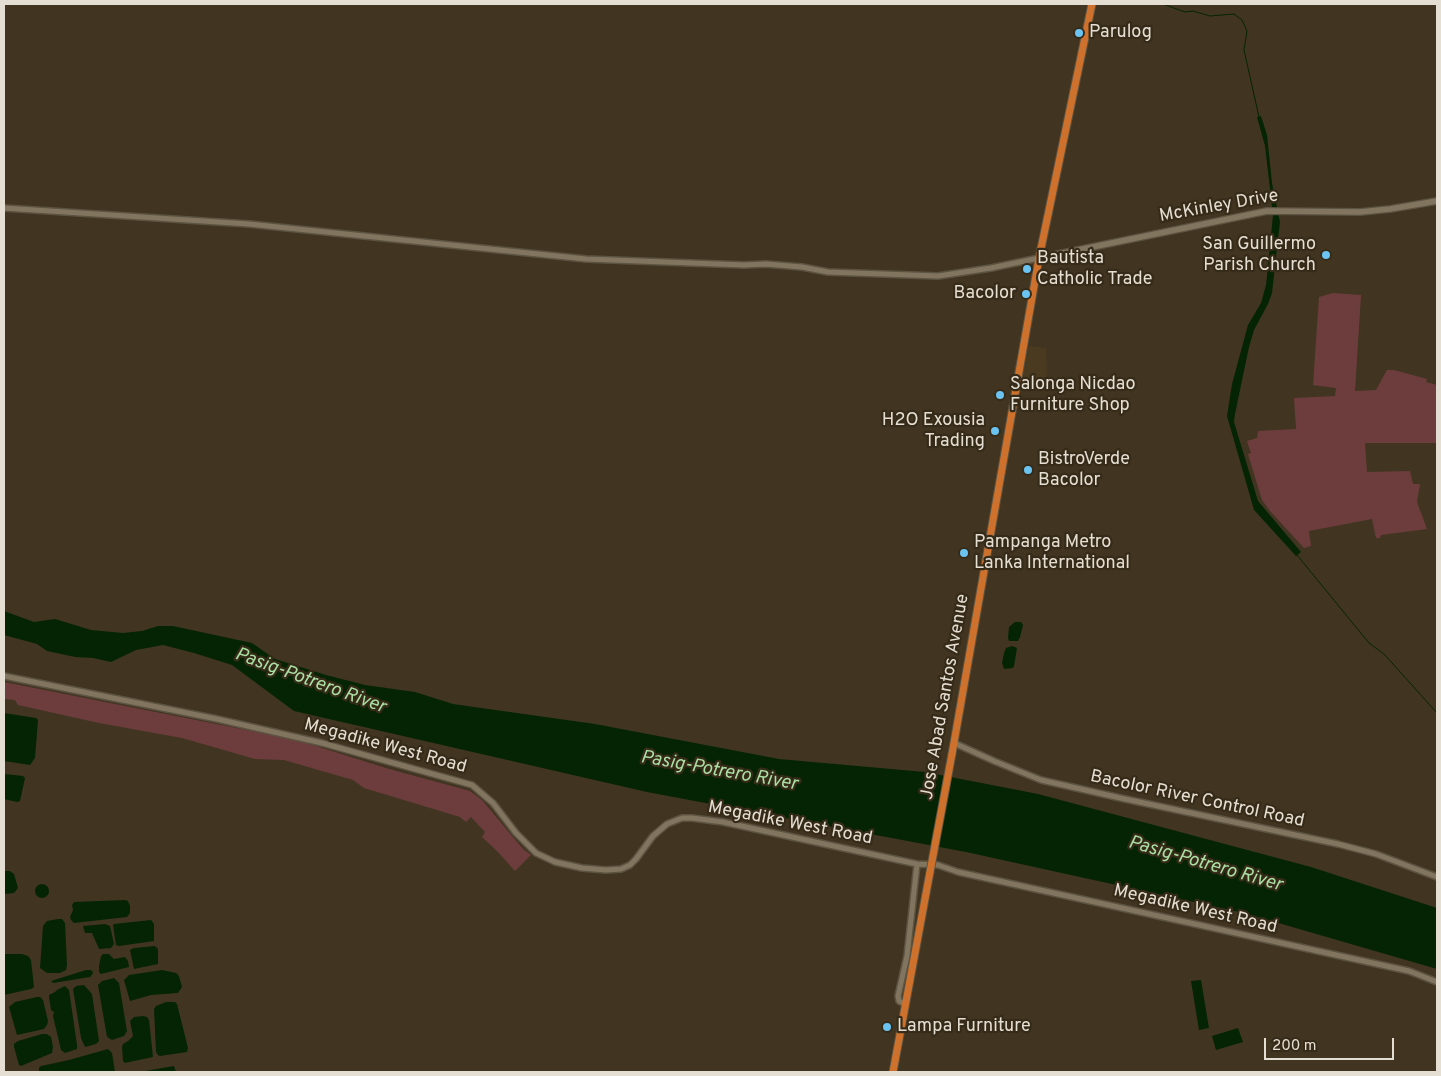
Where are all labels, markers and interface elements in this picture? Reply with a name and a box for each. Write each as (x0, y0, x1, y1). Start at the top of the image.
place label: Parulog (1089, 22, 1152, 44)
marker: Parulog (1073, 27, 1085, 39)
street label: McKinley Drive (1158, 186, 1280, 228)
place label: San Guillermo Parish Church (1202, 234, 1316, 276)
place label: Bautista Catholic Trade (1037, 248, 1152, 290)
marker: San Guillermo Parish Church (1320, 249, 1332, 261)
marker: Bautista Catholic Trade (1021, 263, 1033, 275)
place label: Bacolor (953, 283, 1016, 305)
marker: Bacolor (1020, 288, 1032, 300)
place label: Salonga Nicdao Furniture Shop (1010, 374, 1136, 416)
marker: Salonga Nicdao Furniture Shop (994, 389, 1006, 401)
place label: H2O Exousia Trading (882, 410, 985, 452)
marker: H2O Exousia Trading (989, 425, 1001, 437)
place label: BistroVerde Bacolor (1038, 449, 1130, 492)
marker: BistroVerde Bacolor (1022, 464, 1034, 476)
place label: Pampanga Metro Lanka International (974, 532, 1130, 574)
marker: Pampanga Metro Lanka International (958, 547, 970, 559)
street label: Jose Abad Santos Avenue (917, 593, 975, 801)
water label: Pasig-Potrero River (231, 644, 389, 720)
street label: Megadike West Road (301, 715, 469, 779)
water label: Pasig-Potrero River (639, 747, 799, 797)
street label: Bacolor River Control Road (1088, 767, 1306, 833)
street label: Megadike West Road (706, 797, 874, 851)
water label: Pasig-Potrero River (1125, 832, 1285, 898)
street label: Megadike West Road (1111, 881, 1279, 939)
place label: Lampa Furniture (897, 1016, 1031, 1038)
marker: Lampa Furniture (881, 1021, 893, 1033)
scale bar (1266, 1028, 1396, 1060)
text: 200 m (1272, 1037, 1317, 1056)

